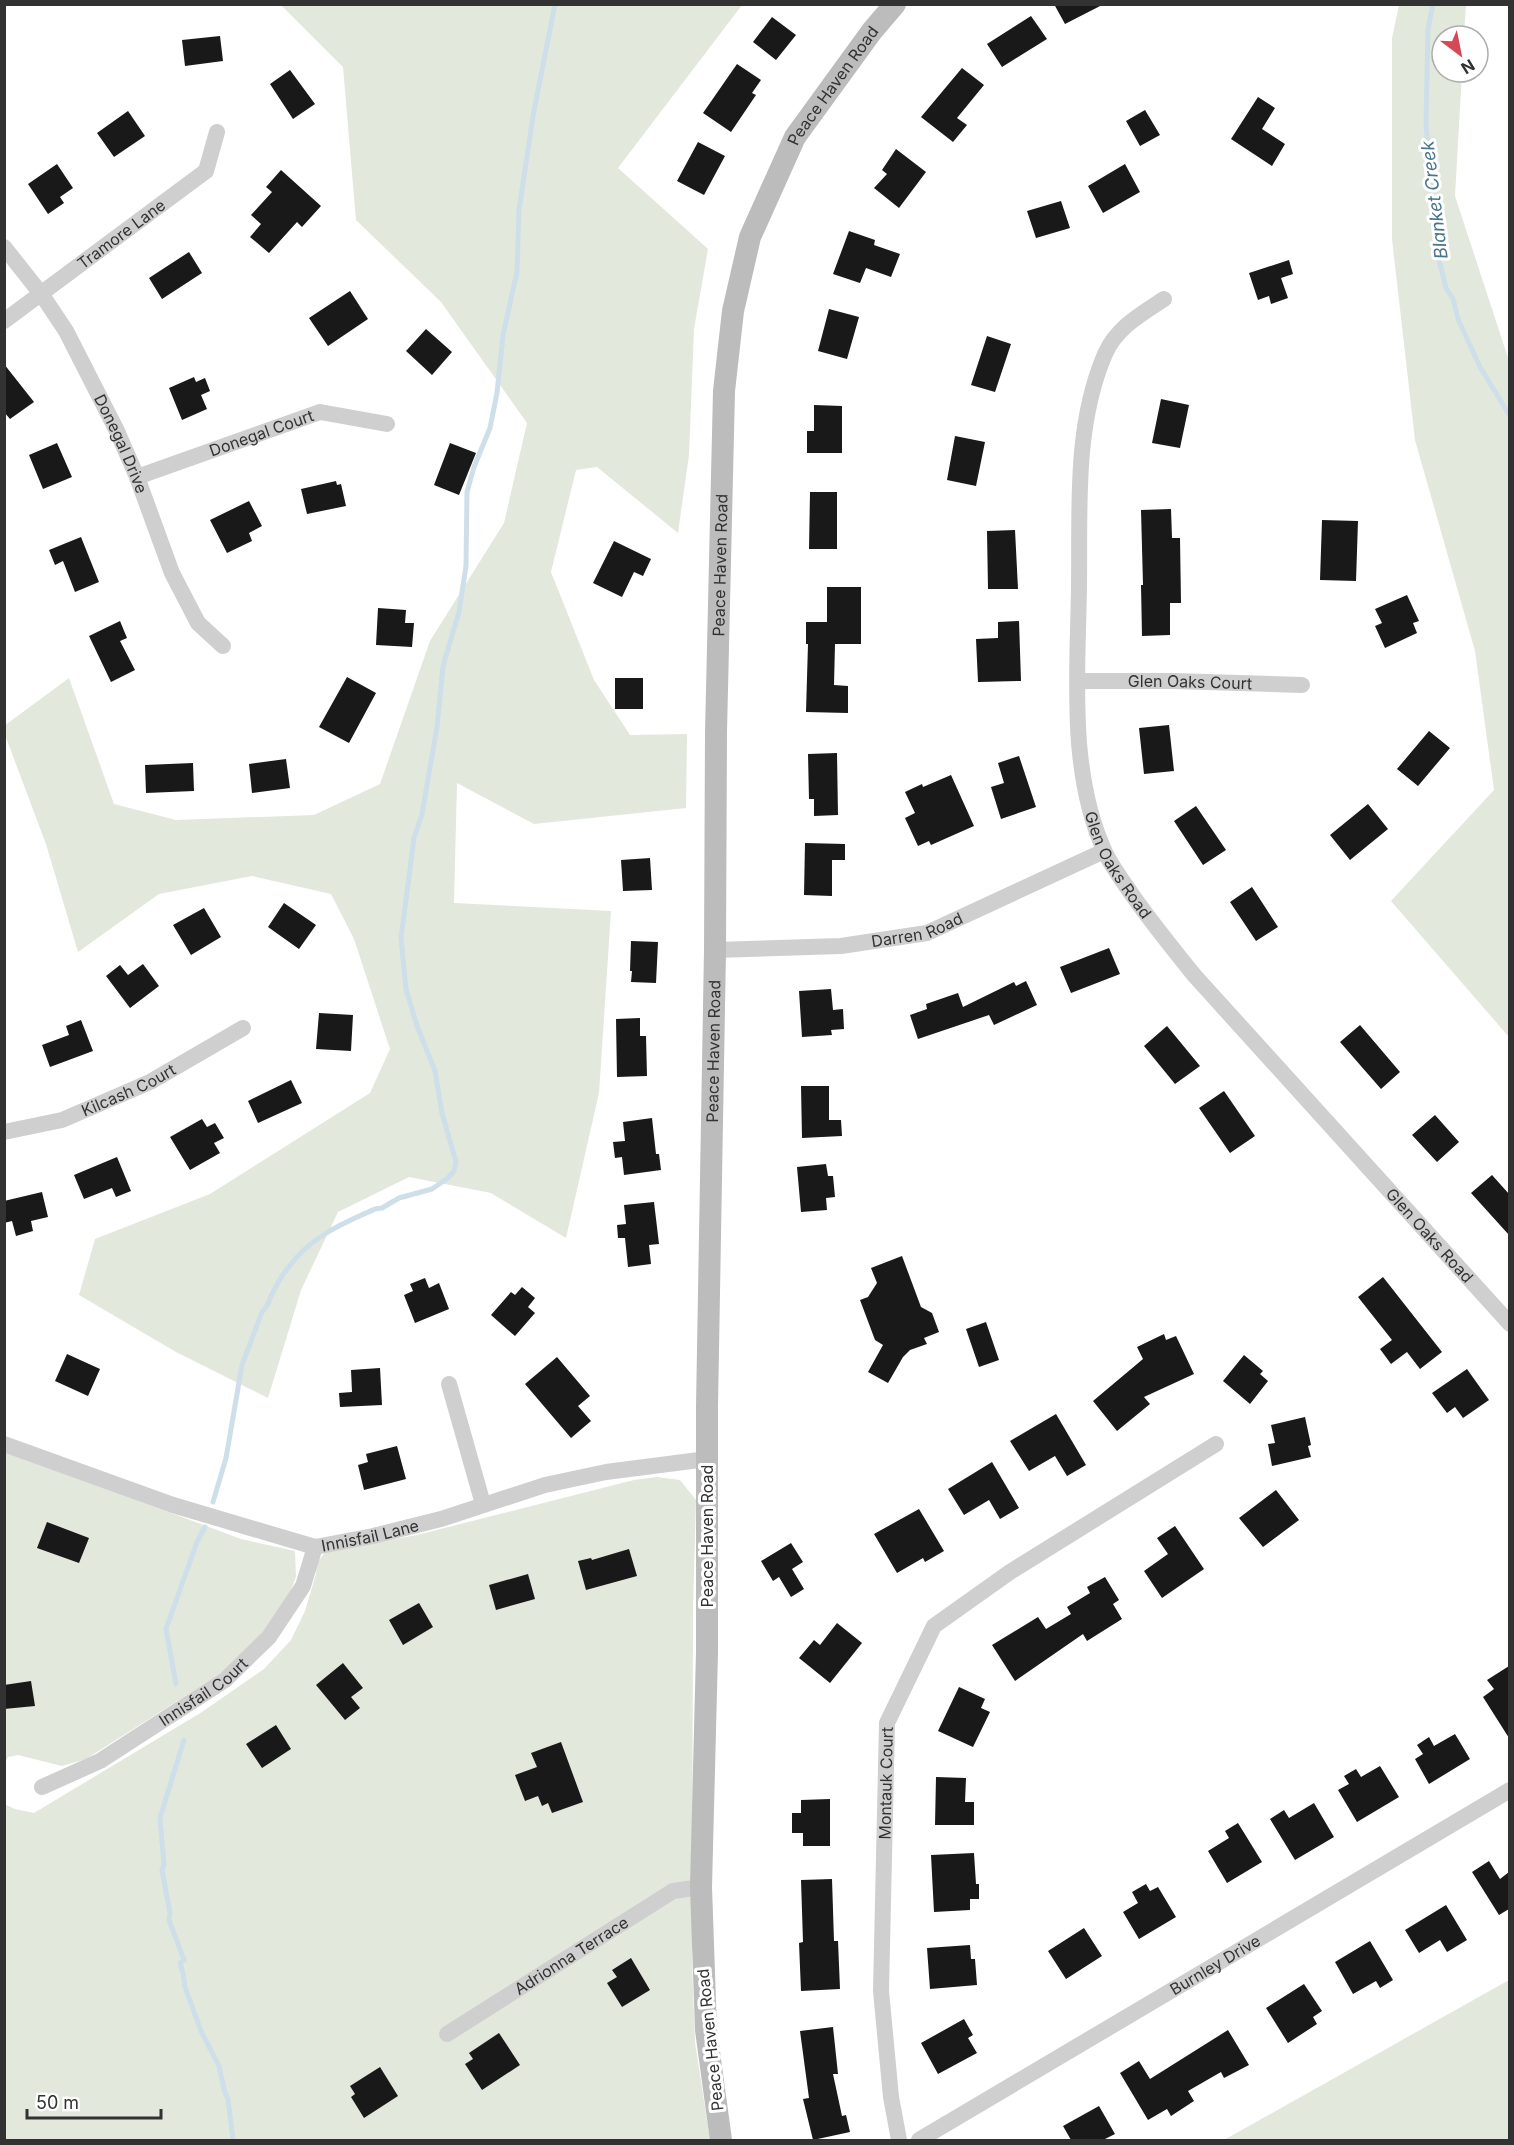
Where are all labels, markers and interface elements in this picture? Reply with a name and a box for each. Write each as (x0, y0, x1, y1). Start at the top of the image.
street label: Peace Haven Road (783, 22, 882, 148)
north arrow (1430, 24, 1490, 84)
text: N (1457, 55, 1478, 78)
water label: Blanket Creek (1416, 139, 1452, 260)
street label: Tramore Lane (73, 195, 169, 273)
street label: Donegal Drive (90, 391, 152, 496)
street label: Donegal Court (207, 405, 316, 461)
street label: Peace Haven Road (708, 494, 732, 637)
street label: Glen Oaks Court (1128, 671, 1252, 693)
street label: Glen Oaks Road (1081, 809, 1156, 922)
street label: Darren Road (870, 908, 966, 951)
street label: Peace Haven Road (702, 980, 724, 1123)
street label: Kilcash Court (78, 1059, 179, 1120)
street label: Glen Oaks Road (1382, 1184, 1478, 1287)
street label: Peace Haven Road (697, 1465, 717, 1607)
street label: Innisfail Lane (320, 1515, 421, 1556)
street label: Innisfail Court (155, 1653, 252, 1730)
street label: Montauk Court (874, 1727, 897, 1840)
street label: Adrionna Terrace (510, 1912, 632, 1999)
street label: Burnley Drive (1166, 1930, 1264, 1999)
street label: Peace Haven Road (693, 1968, 727, 2112)
scale bar (27, 2082, 160, 2120)
text: 50 m (36, 2092, 79, 2113)

